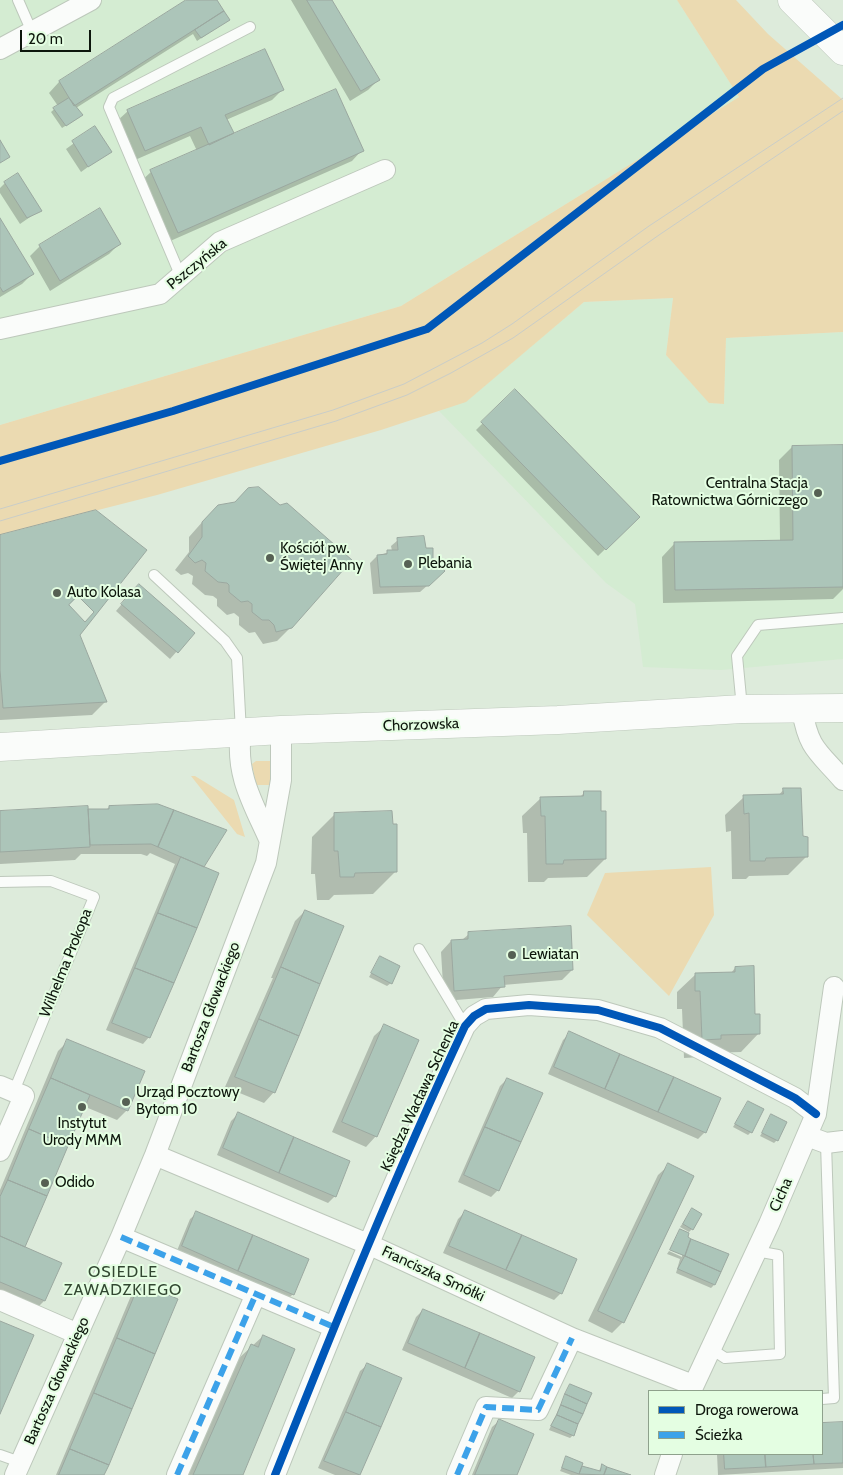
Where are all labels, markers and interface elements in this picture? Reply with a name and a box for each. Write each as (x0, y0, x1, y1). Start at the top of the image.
scale bar (22, 20, 94, 52)
text: 20 m (28, 30, 63, 48)
street label: Pszczyńska (164, 235, 230, 293)
place label: Centralna Stacja Ratownictwa Górniczego (651, 475, 808, 510)
marker: Centralna Stacja Ratownictwa Górniczego (812, 487, 824, 499)
place label: Kościół pw. Świętej Anny (280, 540, 363, 575)
marker: Kościół pw. Świętej Anny (264, 552, 276, 564)
place label: Plebania (418, 555, 472, 573)
marker: Plebania (402, 558, 414, 570)
place label: Auto Kolasa (67, 584, 141, 602)
marker: Auto Kolasa (51, 587, 63, 599)
street label: Chorzowska (383, 715, 459, 735)
street label: Wilhelma Prokopa (36, 906, 96, 1020)
street label: Bartosza Głowackiego (178, 939, 244, 1075)
place label: Lewiatan (522, 946, 579, 964)
marker: Lewiatan (506, 949, 518, 961)
street label: Księdza Wacława Schenka (377, 1018, 463, 1174)
place label: Urząd Pocztowy Bytom 10 (136, 1084, 239, 1119)
marker: Urząd Pocztowy Bytom 10 (120, 1096, 132, 1108)
marker: Instytut Urody MMM (76, 1101, 88, 1113)
place label: Instytut Urody MMM (42, 1115, 122, 1150)
place label: Odido (55, 1174, 95, 1192)
street label: Cicha (766, 1175, 796, 1215)
marker: Odido (39, 1177, 51, 1189)
street label: Franciszka Smółki (379, 1242, 487, 1306)
district label: OSIEDLE ZAWADZKIEGO (62, 1262, 184, 1300)
street label: Bartosza Głowackiego (21, 1314, 93, 1448)
legend (648, 1390, 823, 1455)
text: Droga rowerowa (695, 1401, 799, 1419)
text: Ścieżka (695, 1426, 742, 1444)

